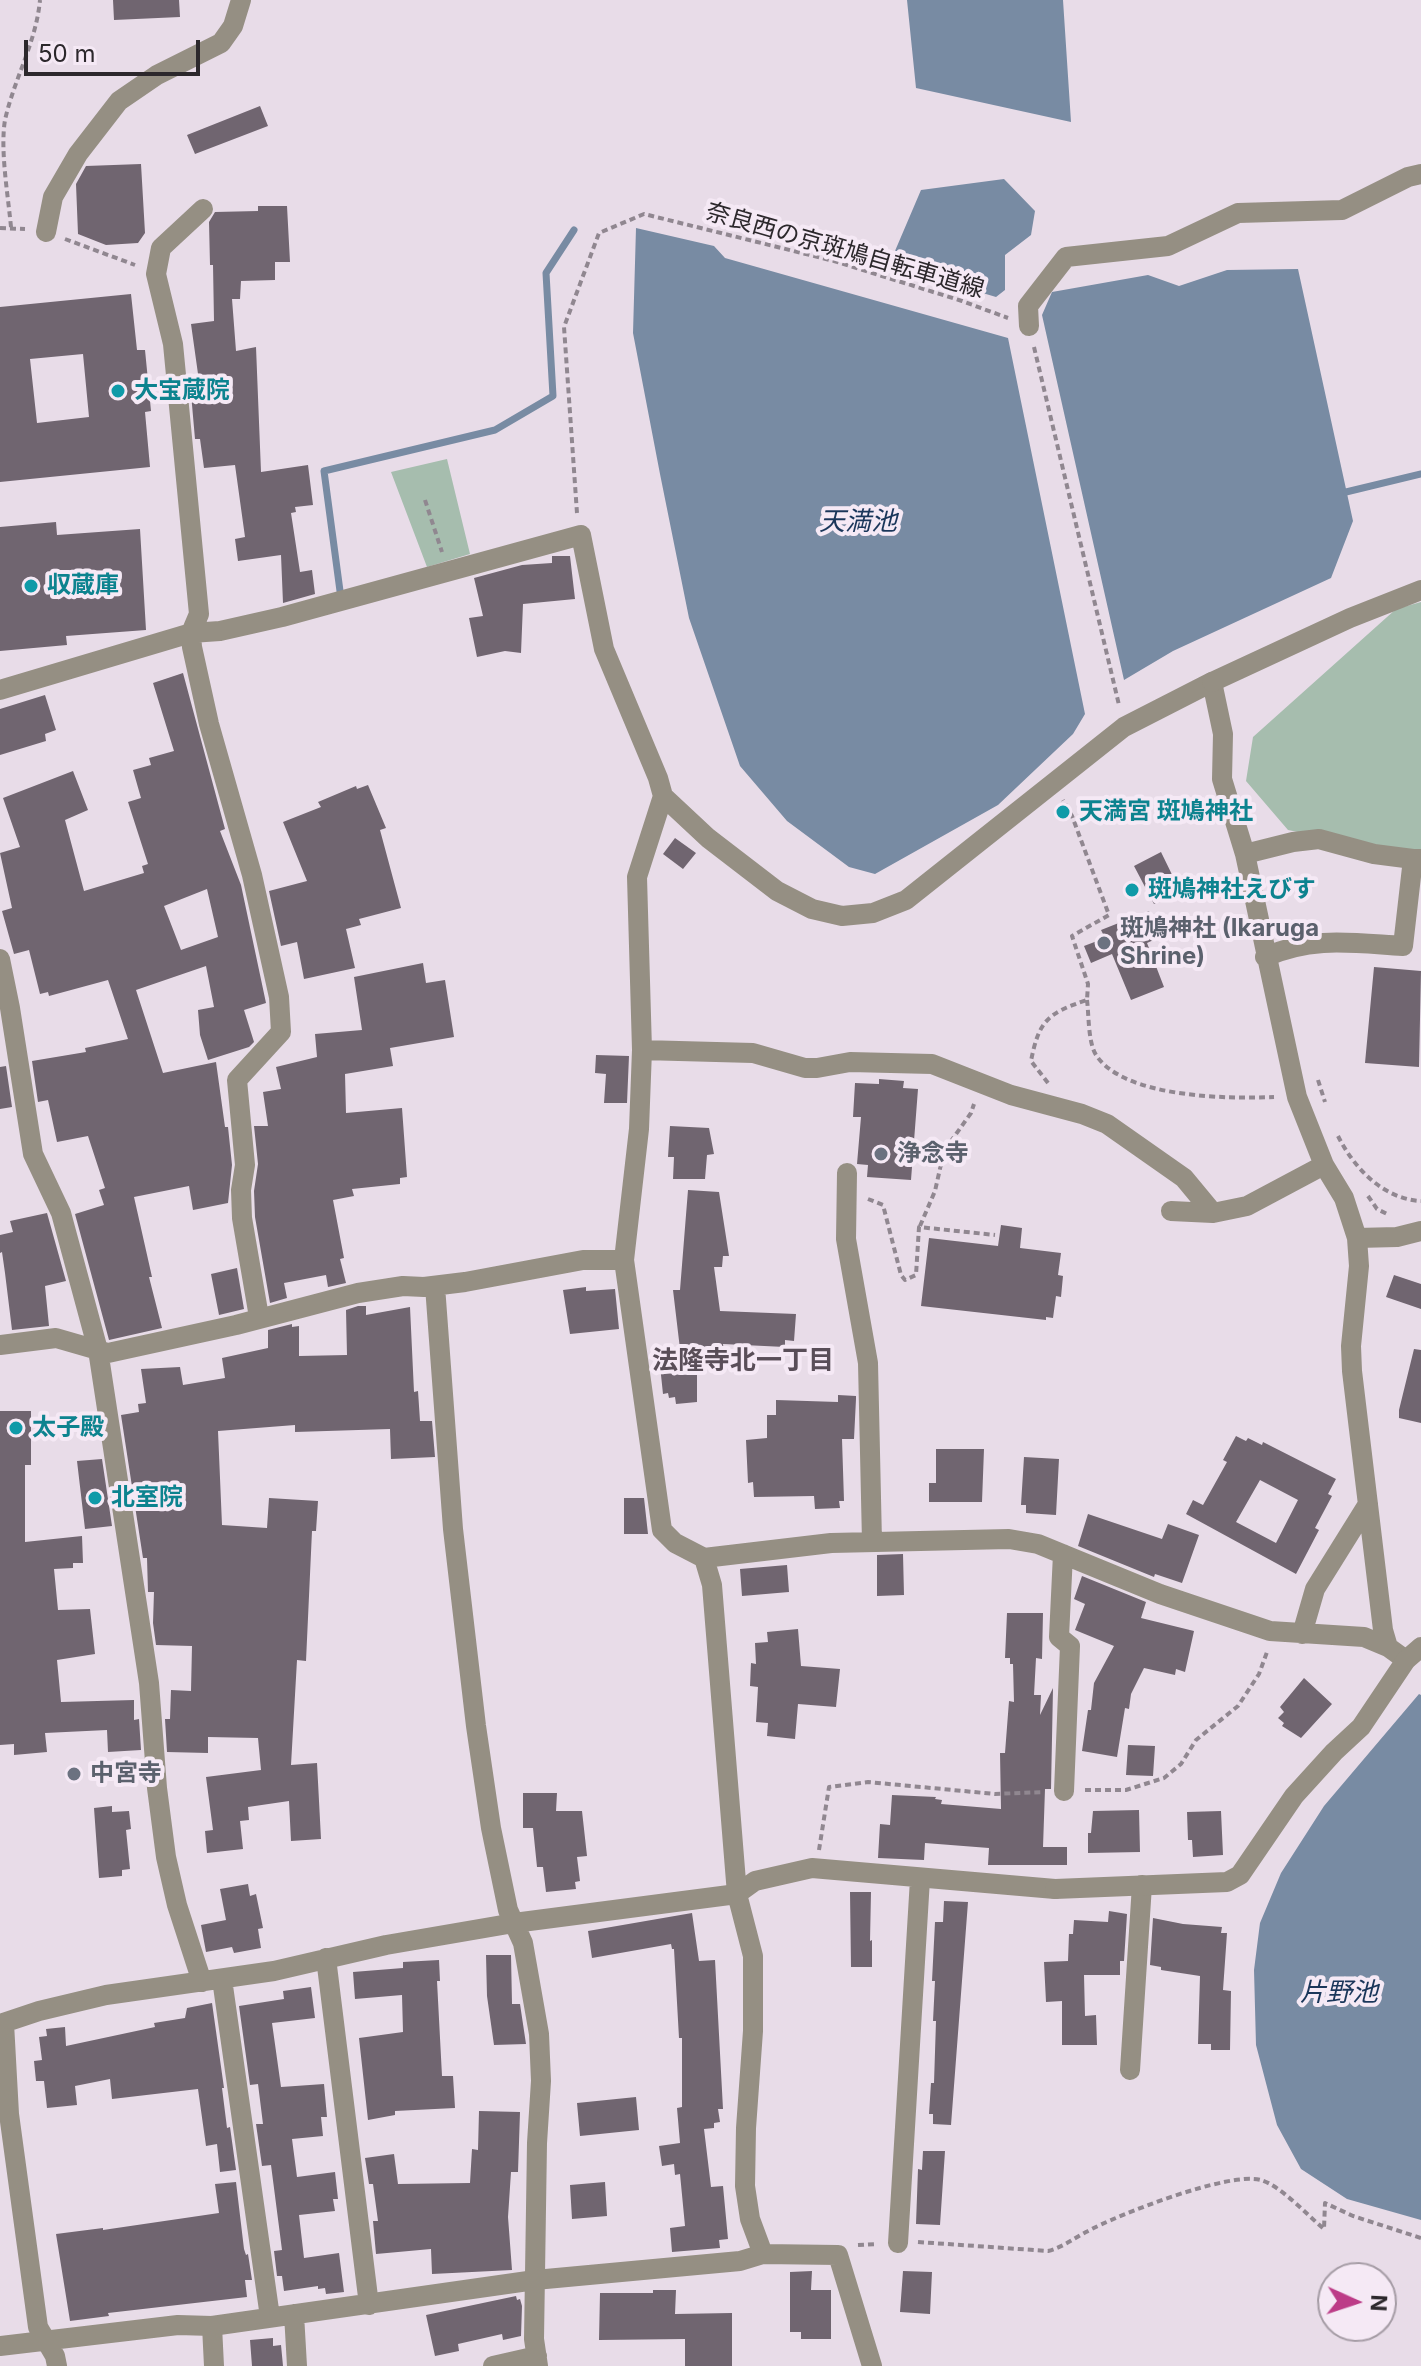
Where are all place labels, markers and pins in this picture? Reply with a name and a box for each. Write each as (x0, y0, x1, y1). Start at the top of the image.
place label: 大宝蔵院 (134, 377, 230, 405)
marker: 大宝蔵院 (109, 382, 127, 400)
place label: 収蔵庫 (47, 572, 119, 600)
marker: 収蔵庫 (22, 577, 40, 595)
place label: 天満宮 斑鳩神社 (1079, 798, 1253, 826)
marker: 天満宮 斑鳩神社 (1054, 803, 1072, 821)
place label: 斑鳩神社えびす (1148, 876, 1316, 904)
marker: 斑鳩神社えびす (1123, 881, 1141, 899)
place label: 斑鳩神社 (Ikaruga Shrine) (1120, 915, 1319, 971)
marker: 斑鳩神社 (Ikaruga Shrine) (1095, 934, 1113, 952)
place label: 浄念寺 (897, 1140, 969, 1168)
marker: 浄念寺 (872, 1145, 890, 1163)
place label: 太子殿 (32, 1414, 104, 1442)
marker: 太子殿 (7, 1419, 25, 1437)
place label: 北室院 (111, 1484, 183, 1512)
marker: 北室院 (86, 1489, 104, 1507)
place label: 中宮寺 (90, 1760, 162, 1788)
marker: 中宮寺 (65, 1765, 83, 1783)

